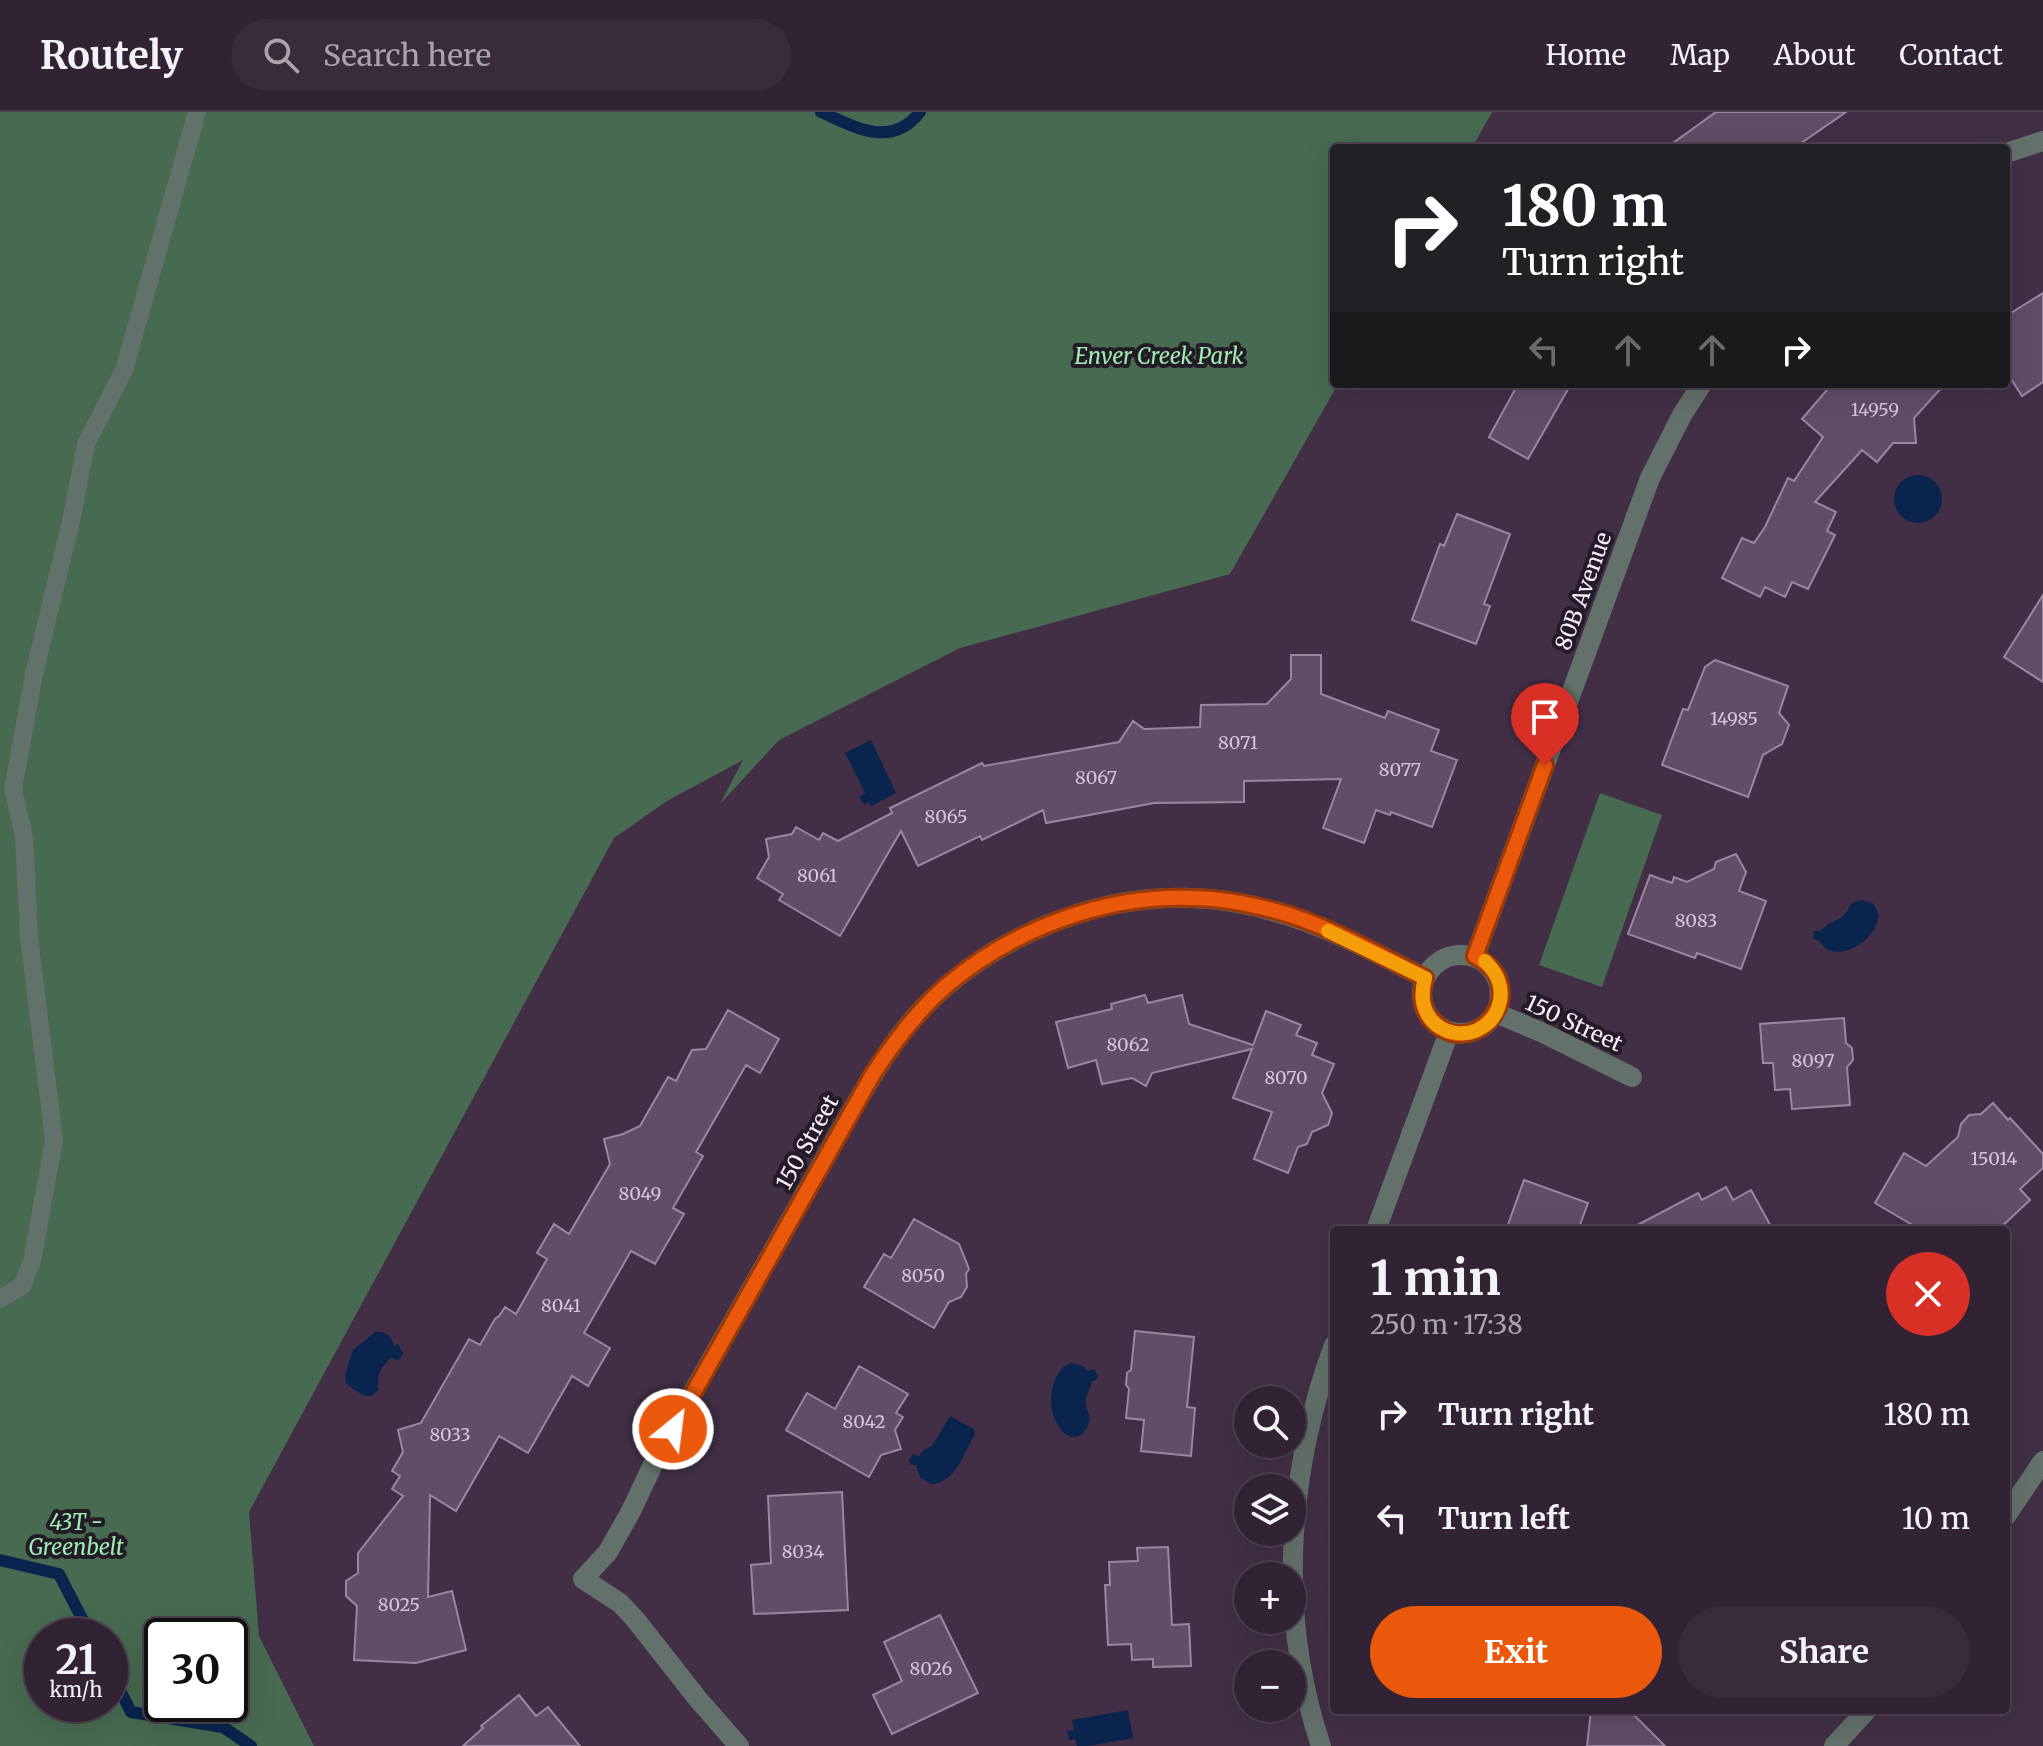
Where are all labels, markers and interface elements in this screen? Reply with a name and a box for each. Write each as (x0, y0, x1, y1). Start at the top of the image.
search box (231, 19, 791, 91)
text: Routely (40, 32, 183, 79)
icon: search (259, 33, 303, 77)
text: Search here (323, 36, 491, 74)
text: Home (1545, 37, 1626, 73)
text: Map (1670, 37, 1730, 73)
text: About (1774, 37, 1855, 73)
text: Contact (1899, 37, 2003, 73)
text: 180 m (1502, 171, 1667, 241)
icon: right (1370, 176, 1474, 280)
text: Turn right (1502, 240, 1684, 285)
icon: left (1522, 328, 1566, 372)
icon: ahead (1606, 328, 1650, 372)
icon: ahead (1690, 328, 1734, 372)
icon: right (1774, 328, 1818, 372)
park label: Enver Creek Park (1074, 342, 1244, 370)
house number: 14959 (1851, 398, 1899, 421)
street label: 80B Avenue (1549, 528, 1617, 654)
pin (1511, 683, 1579, 765)
icon: arrive (1523, 695, 1567, 739)
house number: 14985 (1710, 707, 1758, 730)
house number: 8071 (1218, 731, 1258, 754)
house number: 8077 (1379, 758, 1421, 781)
house number: 8067 (1075, 766, 1117, 789)
house number: 8065 (925, 805, 967, 828)
house number: 8061 (797, 864, 837, 887)
house number: 8083 (1675, 909, 1717, 932)
street label: 150 Street (1521, 988, 1627, 1058)
house number: 8062 (1106, 1033, 1150, 1056)
house number: 8097 (1791, 1049, 1835, 1072)
house number: 8070 (1264, 1066, 1308, 1089)
street label: 150 Street (770, 1089, 845, 1194)
house number: 15014 (1971, 1147, 2017, 1170)
house number: 8049 (619, 1182, 661, 1205)
text: 1 min (1370, 1248, 1501, 1308)
button: close (1886, 1252, 1970, 1336)
house number: 8050 (901, 1264, 945, 1287)
house number: 8041 (541, 1294, 581, 1317)
text: 250 m · 17:38 (1370, 1308, 1523, 1341)
map controls (1234, 1386, 1306, 1722)
button: search (1234, 1386, 1306, 1458)
position arrow (631, 1387, 715, 1471)
icon: right (1370, 1392, 1414, 1436)
text: Turn right (1438, 1395, 1594, 1433)
text: 180 m (1883, 1395, 1970, 1433)
house number: 8042 (843, 1410, 885, 1433)
house number: 8033 (429, 1423, 471, 1446)
button: layers (1234, 1474, 1306, 1546)
icon: left (1370, 1496, 1414, 1540)
text: Turn left (1438, 1499, 1570, 1537)
text: 10 m (1902, 1499, 1970, 1537)
park label: 43T - Greenbelt (28, 1508, 124, 1561)
house number: 8034 (782, 1540, 824, 1563)
button: + (1234, 1562, 1306, 1634)
house number: 8025 (378, 1593, 420, 1616)
button: Exit (1370, 1606, 1662, 1698)
button: Share (1678, 1606, 1970, 1698)
speed limit sign: 30 (144, 1618, 248, 1722)
text: 21 (56, 1635, 96, 1685)
button: − (1234, 1650, 1306, 1722)
house number: 8026 (910, 1657, 953, 1680)
text: km/h (50, 1677, 102, 1702)

